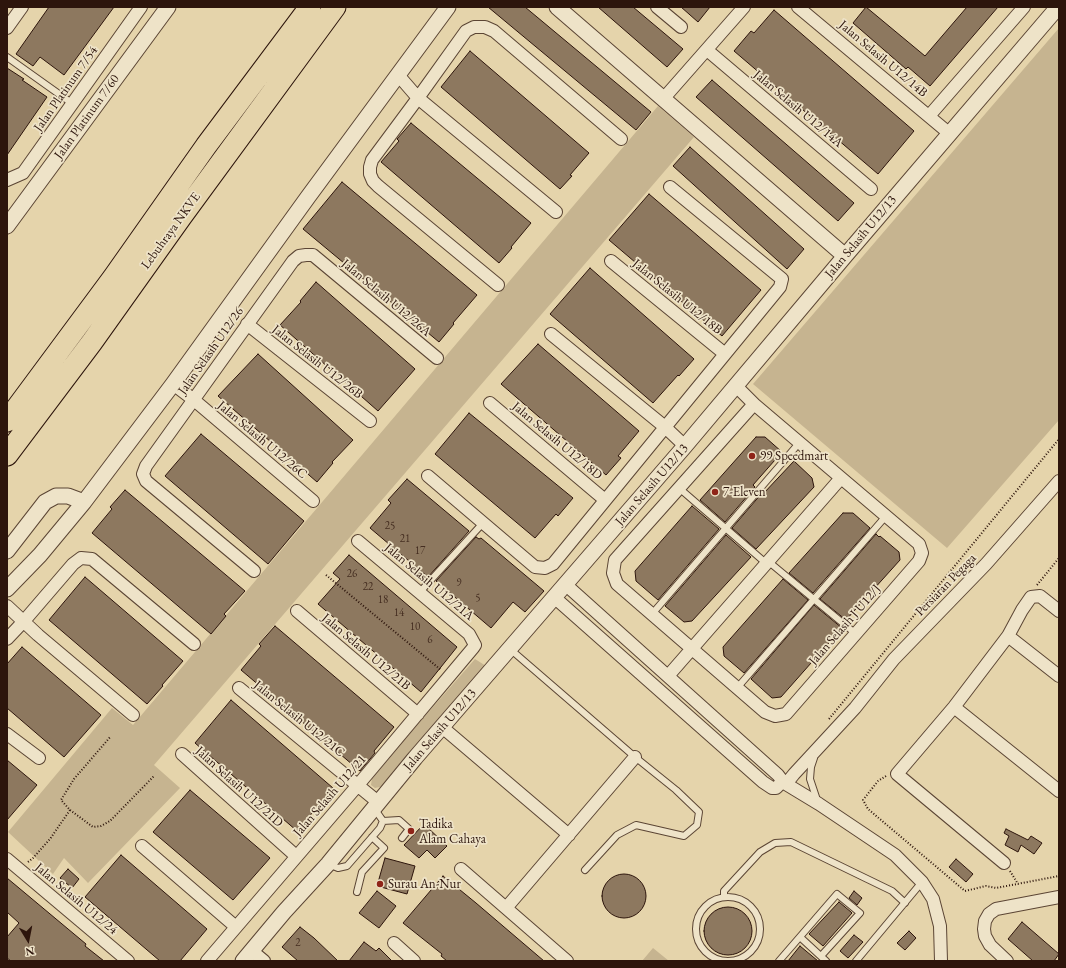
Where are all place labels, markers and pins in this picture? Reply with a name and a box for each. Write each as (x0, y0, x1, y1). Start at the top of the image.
place label: 99 Speedmart (760, 448, 828, 464)
marker: 99 Speedmart (747, 451, 757, 461)
place label: 7-Eleven (723, 484, 766, 500)
marker: 7-Eleven (710, 487, 720, 497)
place label: Tadika Alam Cahaya (419, 816, 486, 847)
marker: Tadika Alam Cahaya (406, 826, 416, 836)
place label: Surau An-Nur (388, 876, 461, 892)
marker: Surau An-Nur (375, 879, 385, 889)

